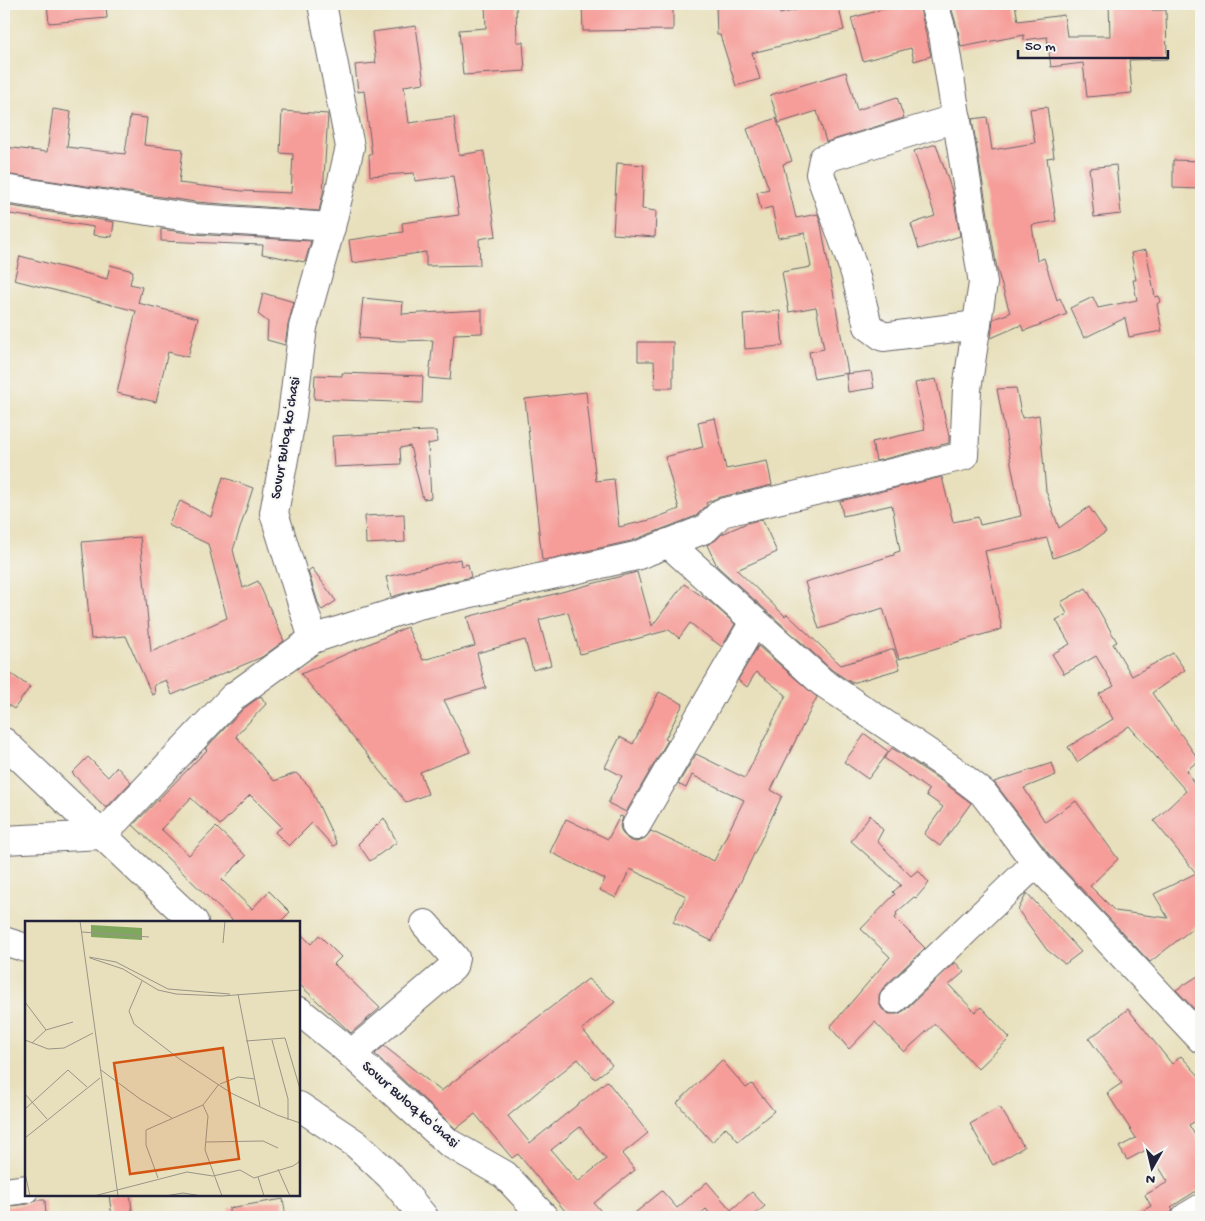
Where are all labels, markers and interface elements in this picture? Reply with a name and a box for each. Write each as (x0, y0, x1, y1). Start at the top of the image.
scale bar (1018, 28, 1168, 60)
text: 50 m (1025, 38, 1056, 56)
street label: Sovur Buloq koʻchasi (267, 376, 305, 500)
inset map (25, 921, 300, 1196)
street label: Sovur Buloq koʻchasi (357, 1058, 463, 1152)
north arrow (1128, 1144, 1178, 1194)
text: N (1145, 1169, 1156, 1187)

